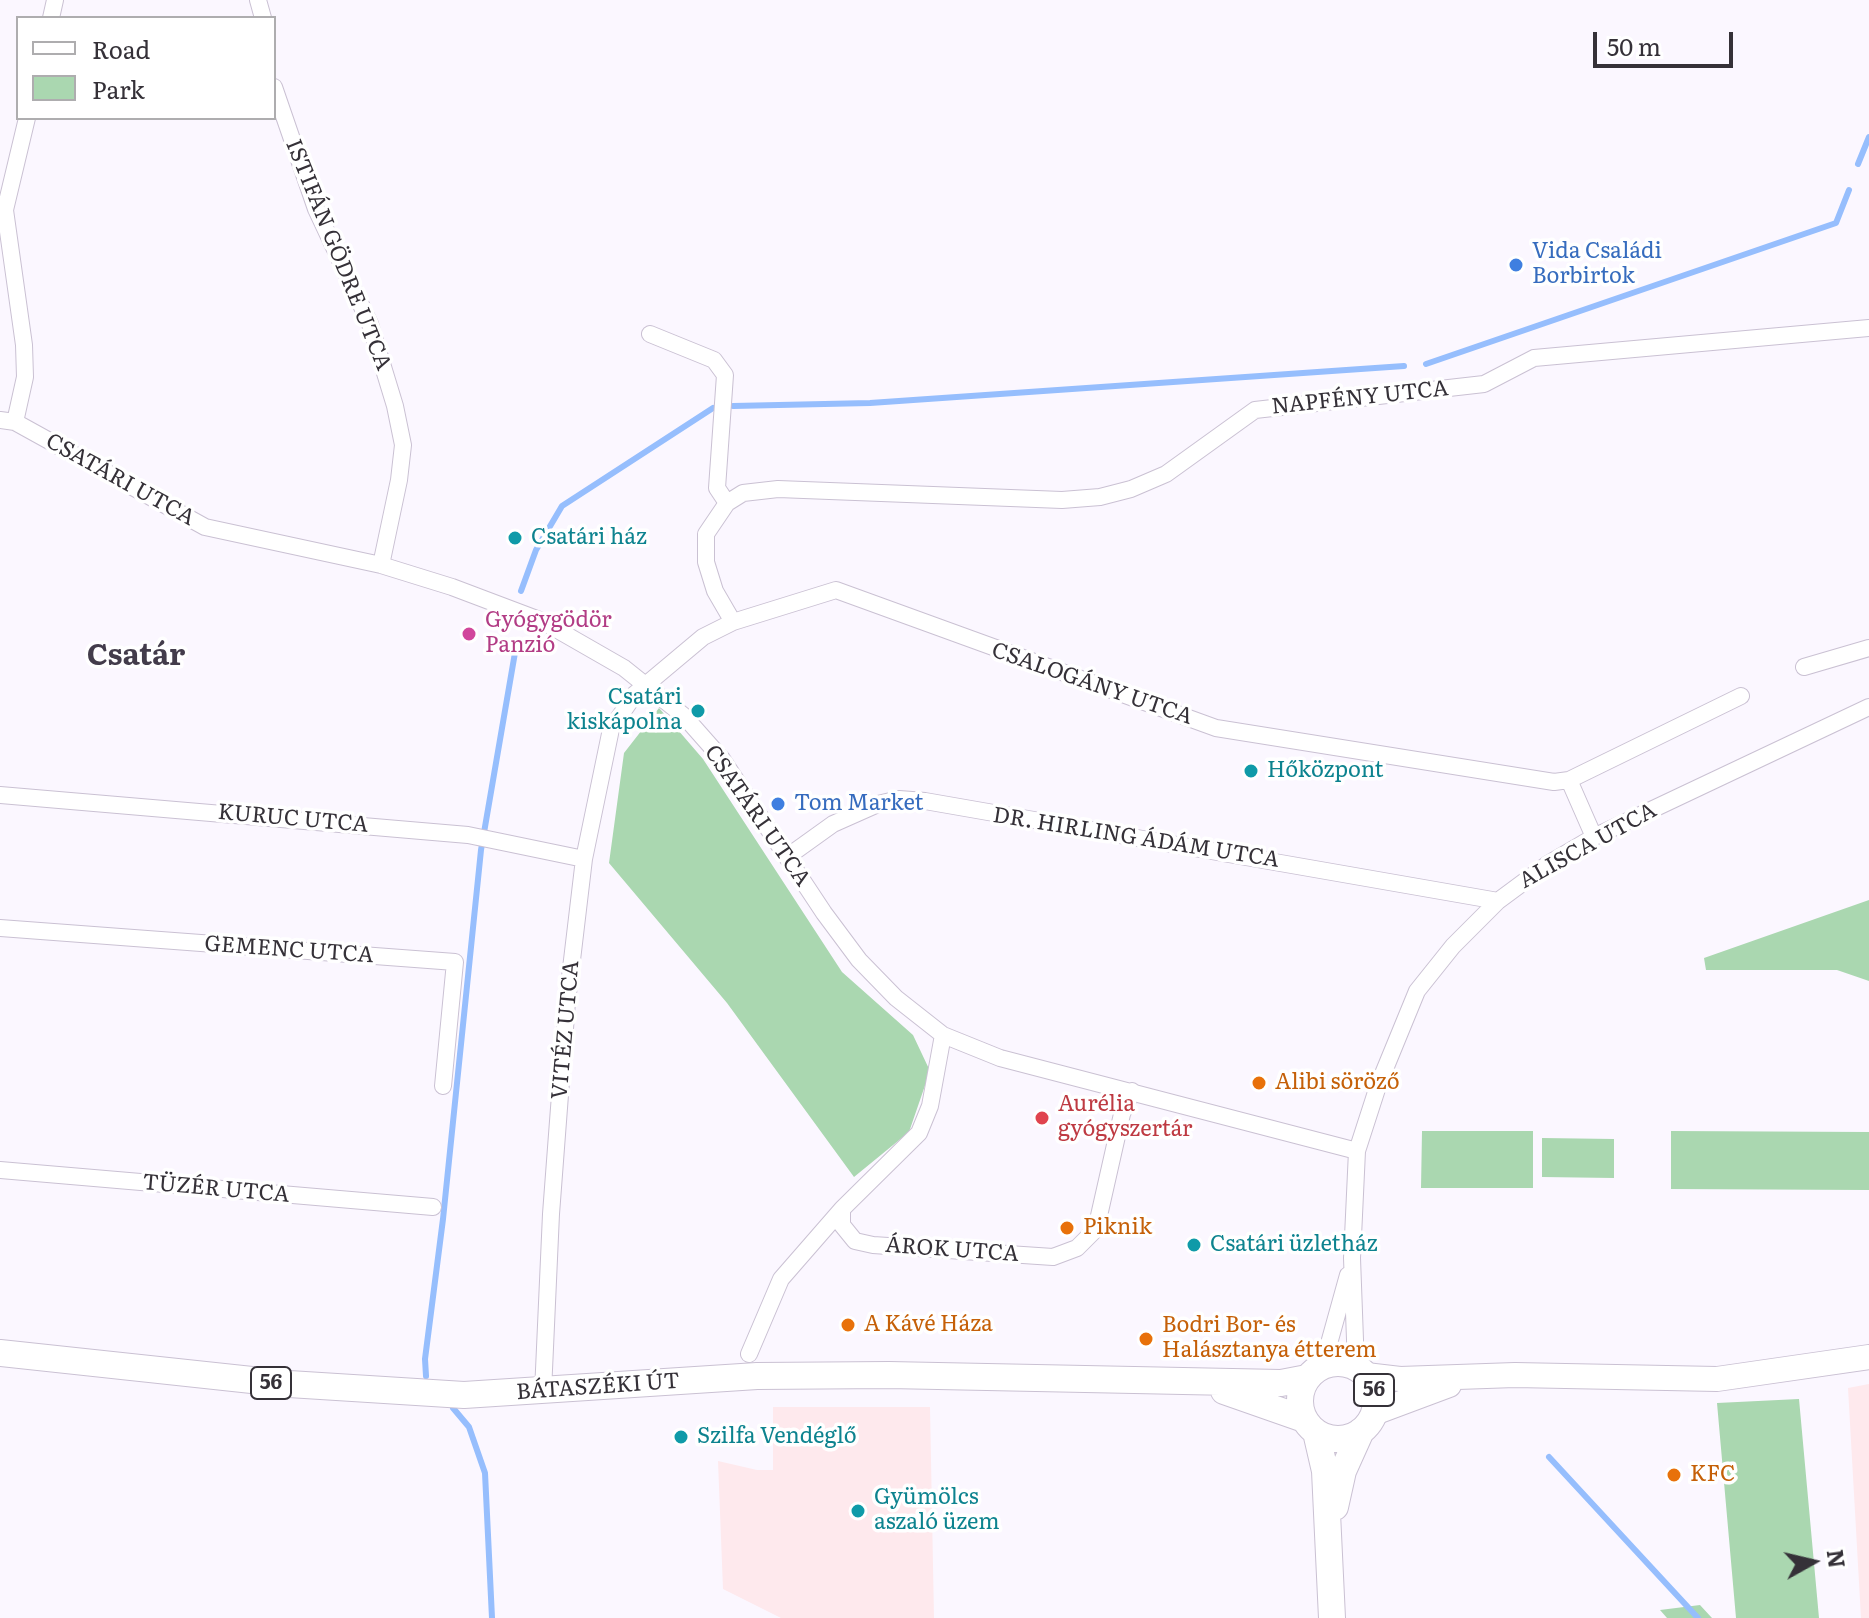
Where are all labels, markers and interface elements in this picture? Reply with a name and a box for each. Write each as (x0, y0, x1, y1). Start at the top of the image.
legend (16, 16, 276, 120)
scale bar (1597, 16, 1737, 66)
text: 50 m (1607, 28, 1661, 63)
text: Road (92, 31, 150, 66)
text: Park (92, 71, 145, 106)
street label: ISTIFÁN GÖDRE UTCA (280, 136, 396, 374)
place label: Vida Családi Borbirtok (1532, 239, 1662, 290)
marker: Vida Családi Borbirtok (1507, 256, 1525, 274)
street label: NAPFÉNY UTCA (1270, 376, 1450, 420)
street label: CSATÁRI UTCA (41, 428, 199, 532)
place label: Csatári ház (531, 525, 647, 551)
marker: Csatári ház (506, 529, 524, 547)
place label: Gyógygödör Panzió (485, 608, 612, 660)
marker: Gyógygödör Panzió (460, 625, 478, 643)
street label: CSALOGÁNY UTCA (988, 637, 1196, 731)
district label: Csatár (87, 638, 185, 674)
place label: Csatári kiskápolna (566, 685, 682, 736)
marker: Csatári kiskápolna (689, 702, 707, 720)
street label: CSATÁRI UTCA (698, 740, 816, 892)
place label: Hőközpont (1267, 758, 1383, 784)
marker: Hőközpont (1242, 762, 1260, 780)
place label: Tom Market (794, 791, 923, 817)
marker: Tom Market (769, 795, 787, 813)
street label: ALISCA UTCA (1515, 797, 1661, 895)
street label: KURUC UTCA (217, 799, 369, 839)
street label: DR. HIRLING ÁDÁM UTCA (991, 802, 1281, 874)
street label: GEMENC UTCA (204, 931, 374, 969)
street label: VITÉZ UTCA (547, 959, 585, 1101)
place label: Alibi söröző (1275, 1070, 1400, 1096)
marker: Alibi söröző (1250, 1074, 1268, 1092)
place label: Aurélia gyógyszertár (1058, 1092, 1193, 1144)
marker: Aurélia gyógyszertár (1033, 1109, 1051, 1127)
street label: TÜZÉR UTCA (141, 1169, 291, 1209)
place label: Piknik (1083, 1215, 1152, 1241)
marker: Piknik (1058, 1219, 1076, 1237)
street label: ÁROK UTCA (884, 1232, 1020, 1268)
place label: Csatári üzletház (1210, 1232, 1378, 1258)
marker: Csatári üzletház (1185, 1236, 1203, 1254)
place label: A Kávé Háza (864, 1312, 993, 1338)
place label: Bodri Bor- és Halásztanya étterem (1162, 1313, 1377, 1364)
marker: A Kávé Háza (839, 1316, 857, 1334)
marker: Bodri Bor- és Halásztanya étterem (1137, 1330, 1155, 1348)
road number: 56 (251, 1367, 291, 1399)
street label: BÁTASZÉKI ÚT (515, 1368, 681, 1406)
road number: 56 (1354, 1374, 1394, 1406)
place label: Szilfa Vendéglő (697, 1424, 857, 1450)
marker: Szilfa Vendéglő (672, 1428, 690, 1446)
place label: KFC (1690, 1462, 1735, 1488)
marker: KFC (1665, 1466, 1683, 1484)
place label: Gyümölcs aszaló üzem (874, 1485, 1000, 1536)
marker: Gyümölcs aszaló üzem (849, 1502, 867, 1520)
north arrow (1773, 1522, 1853, 1602)
text: N (1820, 1547, 1855, 1570)

